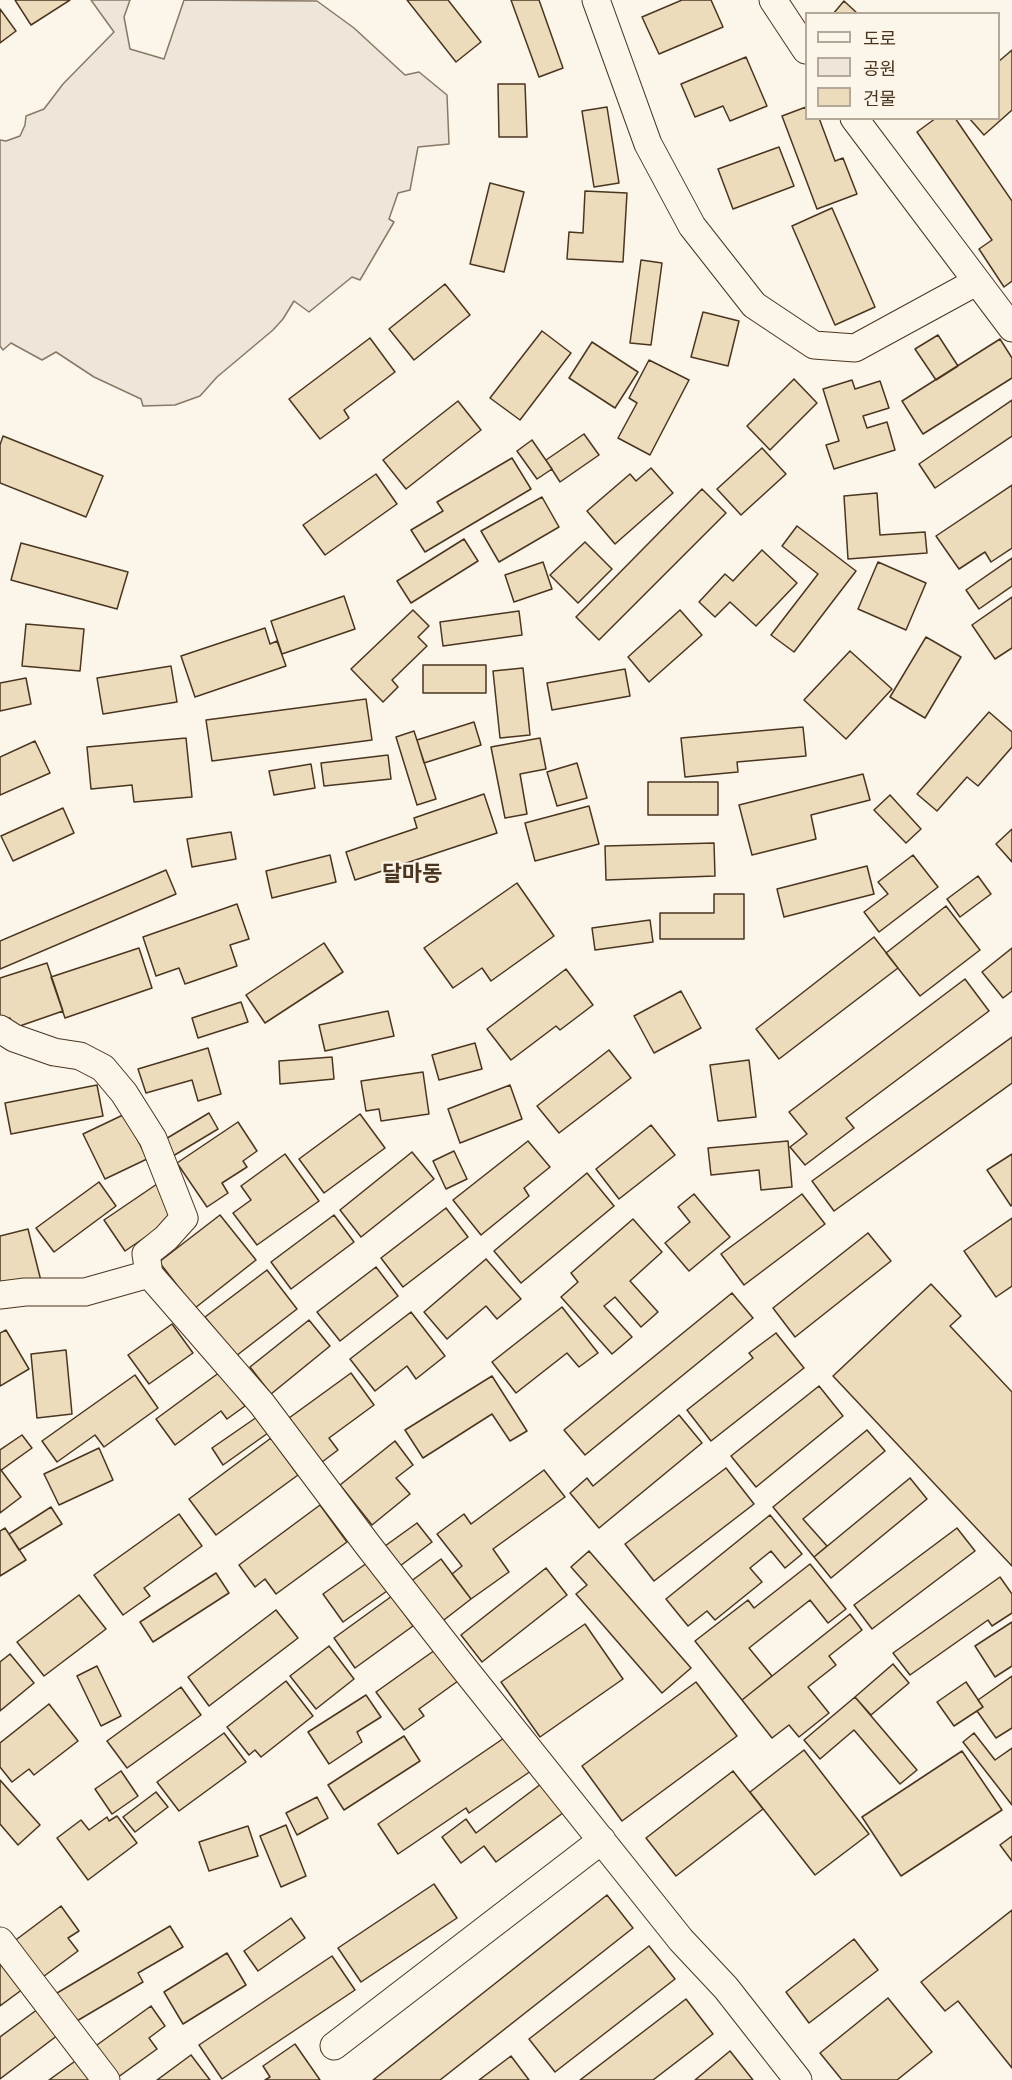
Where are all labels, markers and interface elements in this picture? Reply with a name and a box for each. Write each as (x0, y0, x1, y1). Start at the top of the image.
legend (805, 12, 1000, 120)
text: 도로 (863, 27, 896, 49)
text: 공원 (863, 57, 896, 79)
text: 건물 (863, 87, 896, 109)
district label: 달마동 (382, 861, 442, 887)

